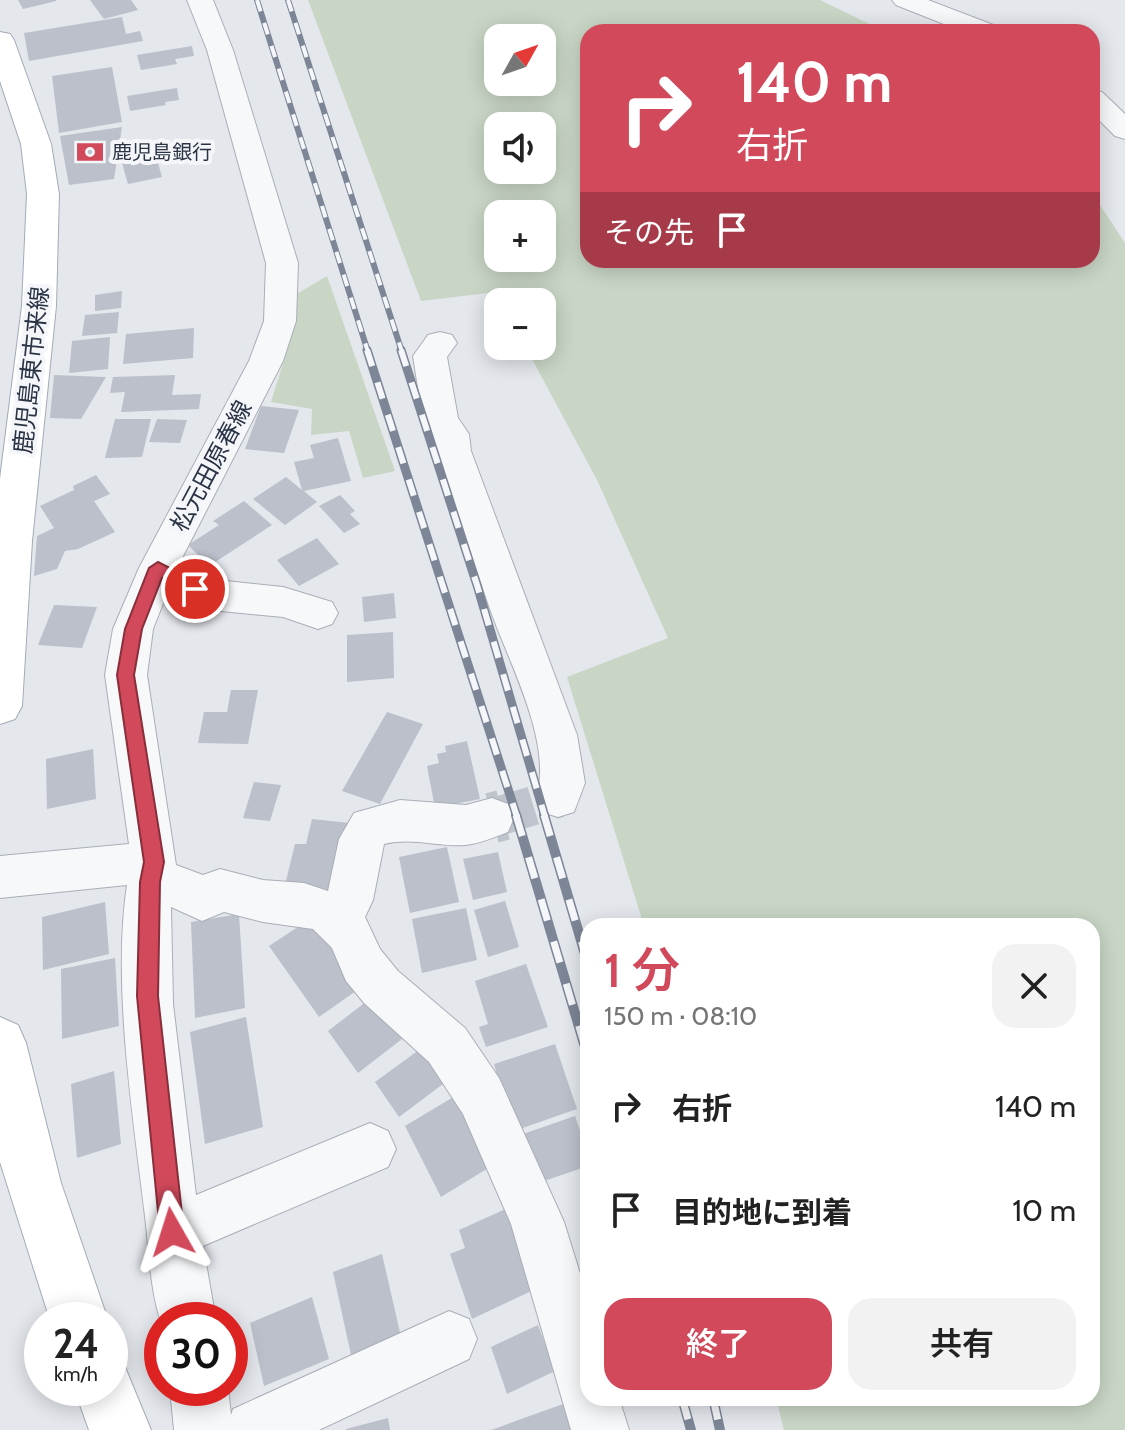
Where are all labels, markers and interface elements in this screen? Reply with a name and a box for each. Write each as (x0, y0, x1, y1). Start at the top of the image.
north arrow (484, 24, 556, 96)
map controls (484, 24, 556, 360)
text: 140 m (736, 48, 892, 116)
icon: right (604, 56, 708, 160)
button: sound (484, 112, 556, 184)
text: 右折 (736, 123, 808, 167)
bank icon: 鹿児島銀行 (75, 137, 105, 167)
place label: 鹿児島銀行 (112, 140, 212, 164)
button: + (484, 200, 556, 272)
icon: arrive (710, 208, 754, 252)
text: その先 (604, 214, 694, 251)
street label: 鹿児島東市来線 (8, 285, 54, 455)
button: − (484, 288, 556, 360)
street label: 松元田原春線 (164, 396, 258, 536)
pin (161, 555, 229, 623)
icon: arrive (173, 567, 217, 611)
text: 1 分 (604, 941, 680, 999)
button: close (992, 944, 1076, 1028)
text: 150 m · 08:10 (604, 1000, 757, 1032)
icon: right (604, 1084, 648, 1128)
text: 140 m (995, 1088, 1076, 1125)
text: 右折 (672, 1090, 732, 1127)
icon: arrive (604, 1188, 648, 1232)
position arrow (130, 1190, 214, 1274)
text: 10 m (1012, 1192, 1076, 1229)
text: 目的地に到着 (672, 1194, 852, 1231)
button: 終了 (604, 1298, 832, 1390)
button: 共有 (848, 1298, 1076, 1390)
speed limit sign: 30 (144, 1302, 248, 1406)
text: 24 (53, 1319, 99, 1368)
text: km/h (54, 1362, 98, 1386)

